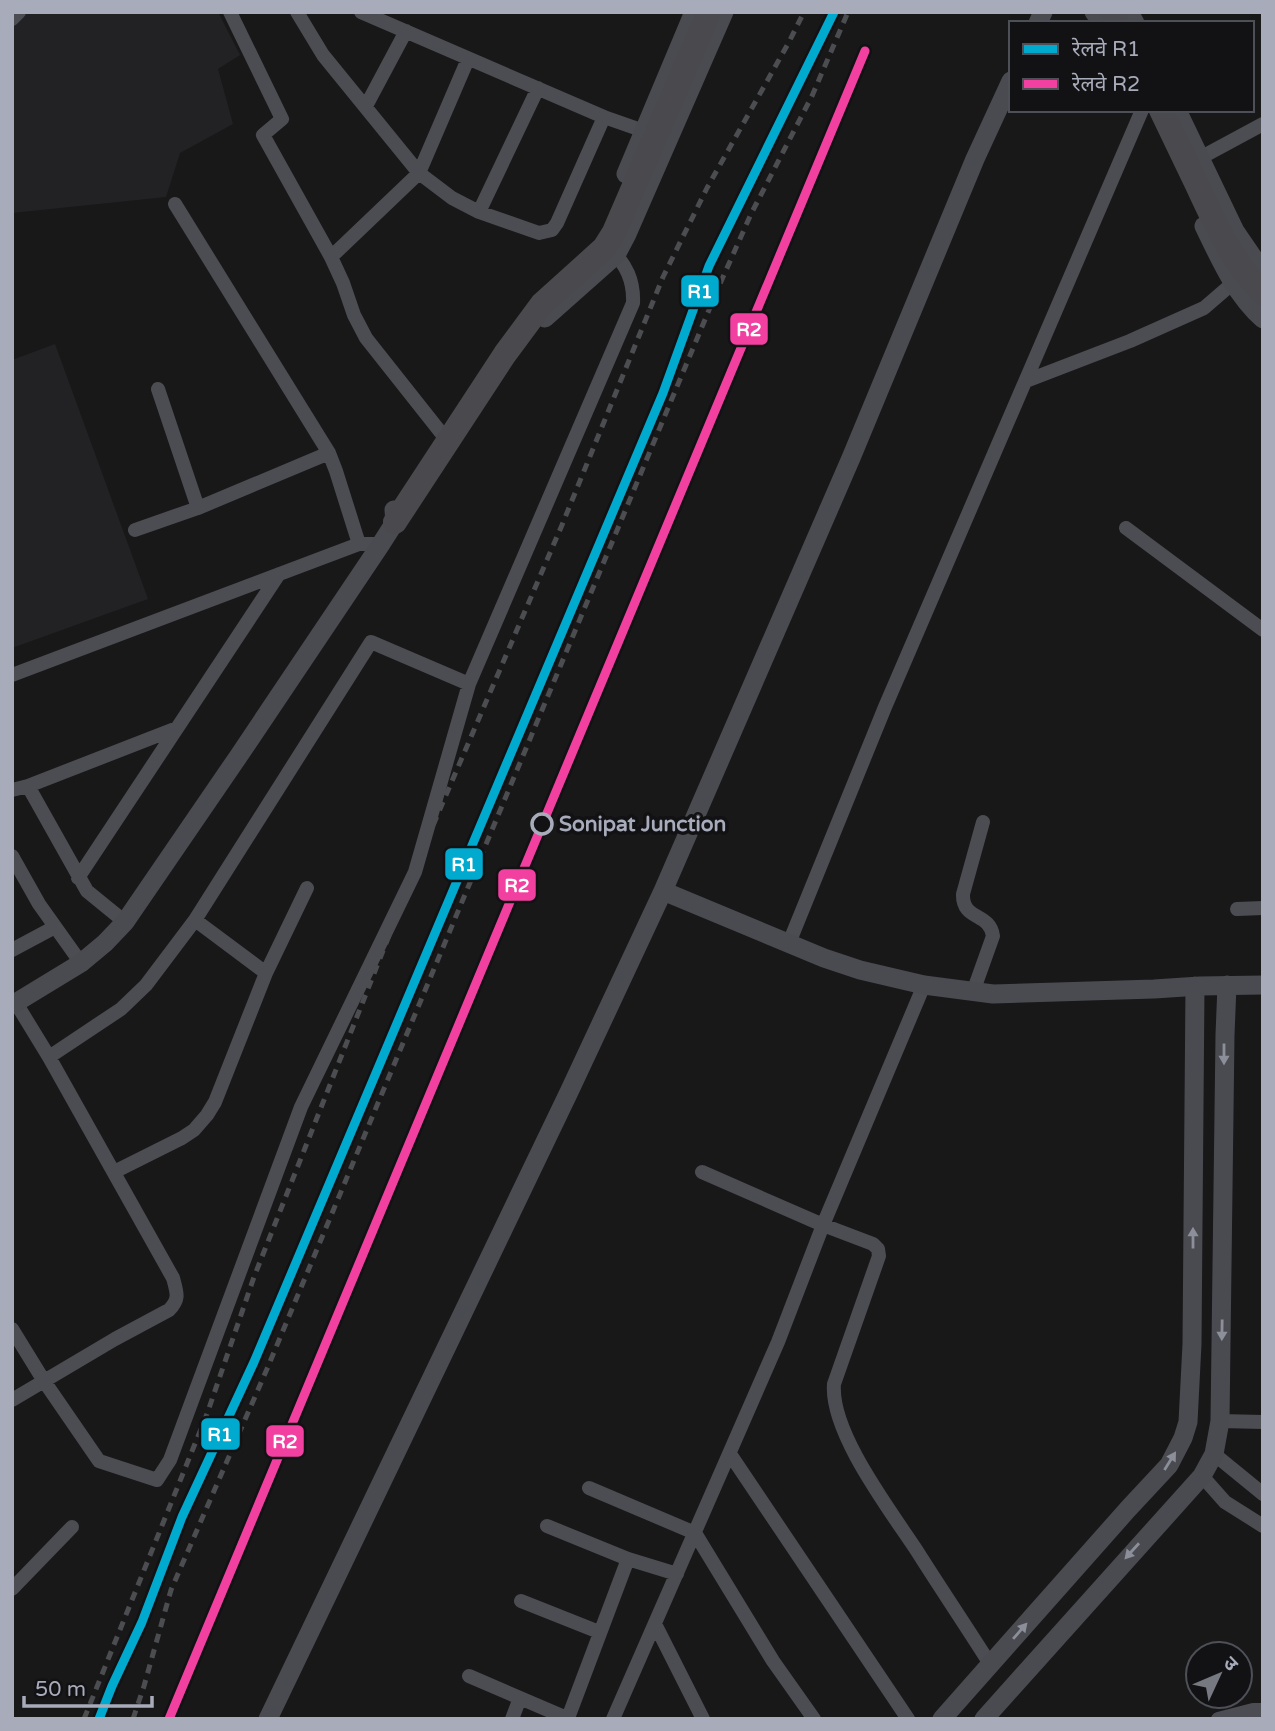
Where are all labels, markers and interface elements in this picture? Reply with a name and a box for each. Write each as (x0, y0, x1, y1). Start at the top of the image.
legend (1009, 21, 1254, 112)
text: रेलवे R1 (1071, 37, 1140, 62)
text: रेलवे R2 (1071, 72, 1140, 97)
line badge: R1 (680, 274, 720, 308)
text: R1 (687, 281, 713, 303)
line badge: R2 (729, 312, 769, 346)
text: R2 (736, 319, 762, 341)
place label: Sonipat Junction (559, 812, 726, 837)
marker: Sonipat Junction (531, 813, 553, 835)
line badge: R1 (444, 847, 484, 881)
text: R1 (451, 854, 477, 876)
line badge: R2 (497, 868, 537, 902)
text: R2 (504, 875, 530, 897)
one-way arrow (1219, 1043, 1230, 1065)
one-way arrow (1187, 1227, 1199, 1249)
one-way arrow (1216, 1319, 1228, 1341)
line badge: R1 (200, 1417, 241, 1451)
text: R1 (207, 1424, 233, 1446)
line badge: R2 (265, 1424, 305, 1458)
text: R2 (272, 1431, 298, 1453)
one-way arrow (1164, 1451, 1177, 1471)
one-way arrow (1125, 1543, 1141, 1560)
one-way arrow (1012, 1622, 1028, 1640)
north arrow (1184, 1640, 1254, 1710)
text: उ (1219, 1652, 1243, 1676)
scale bar (24, 1664, 152, 1708)
text: 50 m (35, 1677, 86, 1702)

